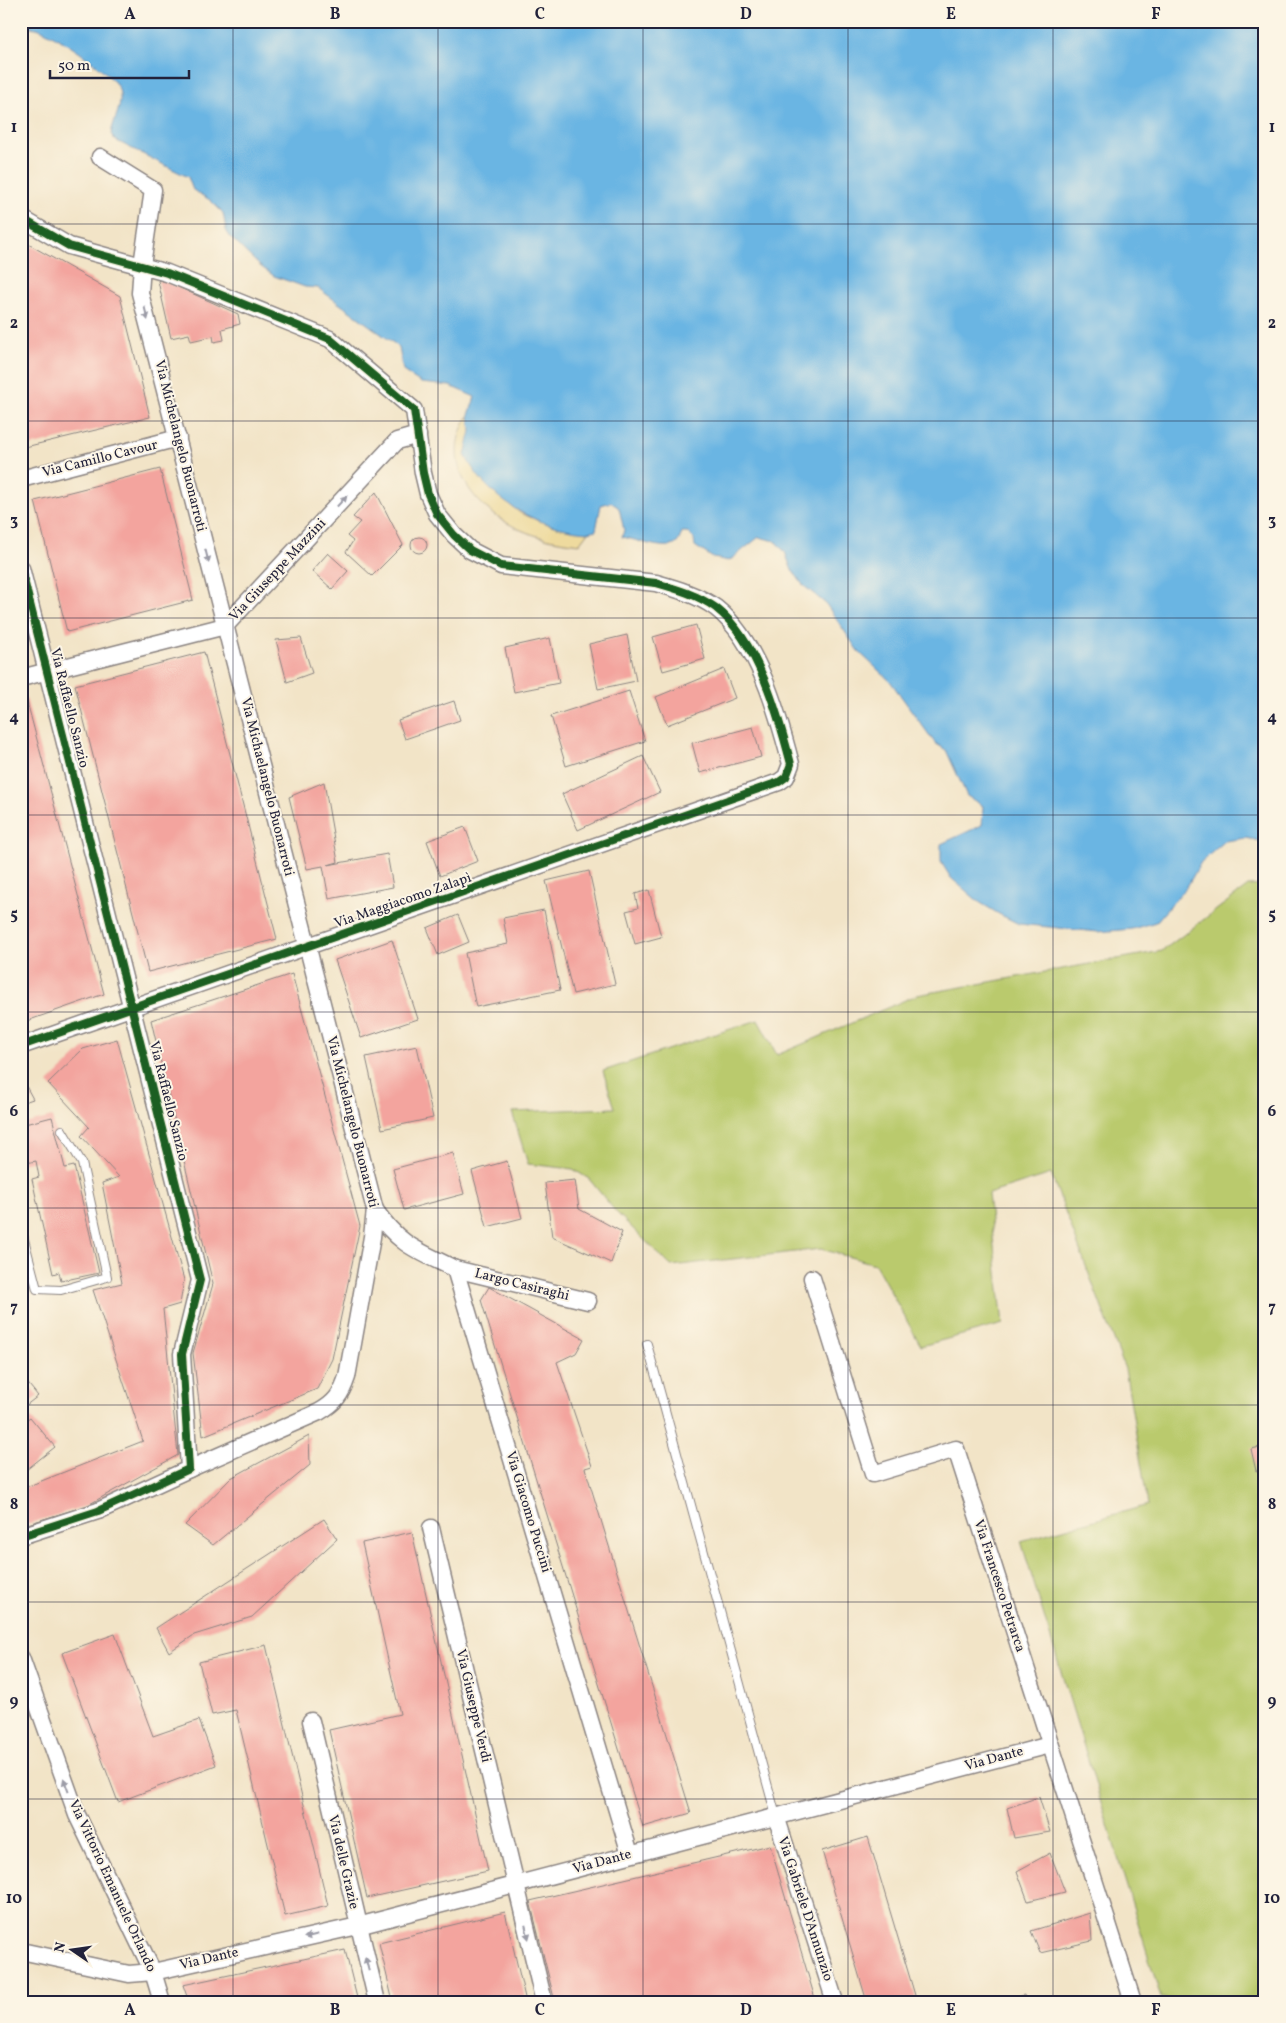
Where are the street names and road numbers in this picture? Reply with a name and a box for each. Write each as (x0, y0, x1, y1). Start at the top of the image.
street label: Via Michelangelo Buonarroti (149, 358, 211, 534)
street label: Via Camillo Cavour (40, 435, 160, 483)
street label: Via Giuseppe Mazzini (225, 514, 331, 626)
street label: Via Raffaello Sanzio (45, 646, 93, 770)
street label: Via Michaelangelo Buonarroti (236, 696, 298, 878)
street label: Via Maggiacomo Zalapì (332, 869, 474, 933)
street label: Via Michelangelo Buonarroti (321, 1034, 383, 1210)
street label: Via Raffaello Sanzio (144, 1039, 192, 1163)
street label: Largo Casiraghi (473, 1264, 571, 1306)
street label: Via Giacomo Puccini (500, 1449, 556, 1575)
street label: Via Francesco Petrarca (969, 1517, 1029, 1655)
street label: Via Giuseppe Verdi (451, 1647, 495, 1765)
street label: Via Dante (963, 1742, 1026, 1776)
street label: Via Vittorio Emanuele Orlando (64, 1797, 160, 1975)
street label: Via delle Grazie (323, 1813, 363, 1911)
street label: Via Gabriele D'Annunzio (773, 1834, 837, 1984)
street label: Via Dante (571, 1845, 634, 1879)
street label: Via Dante (178, 1943, 241, 1975)

